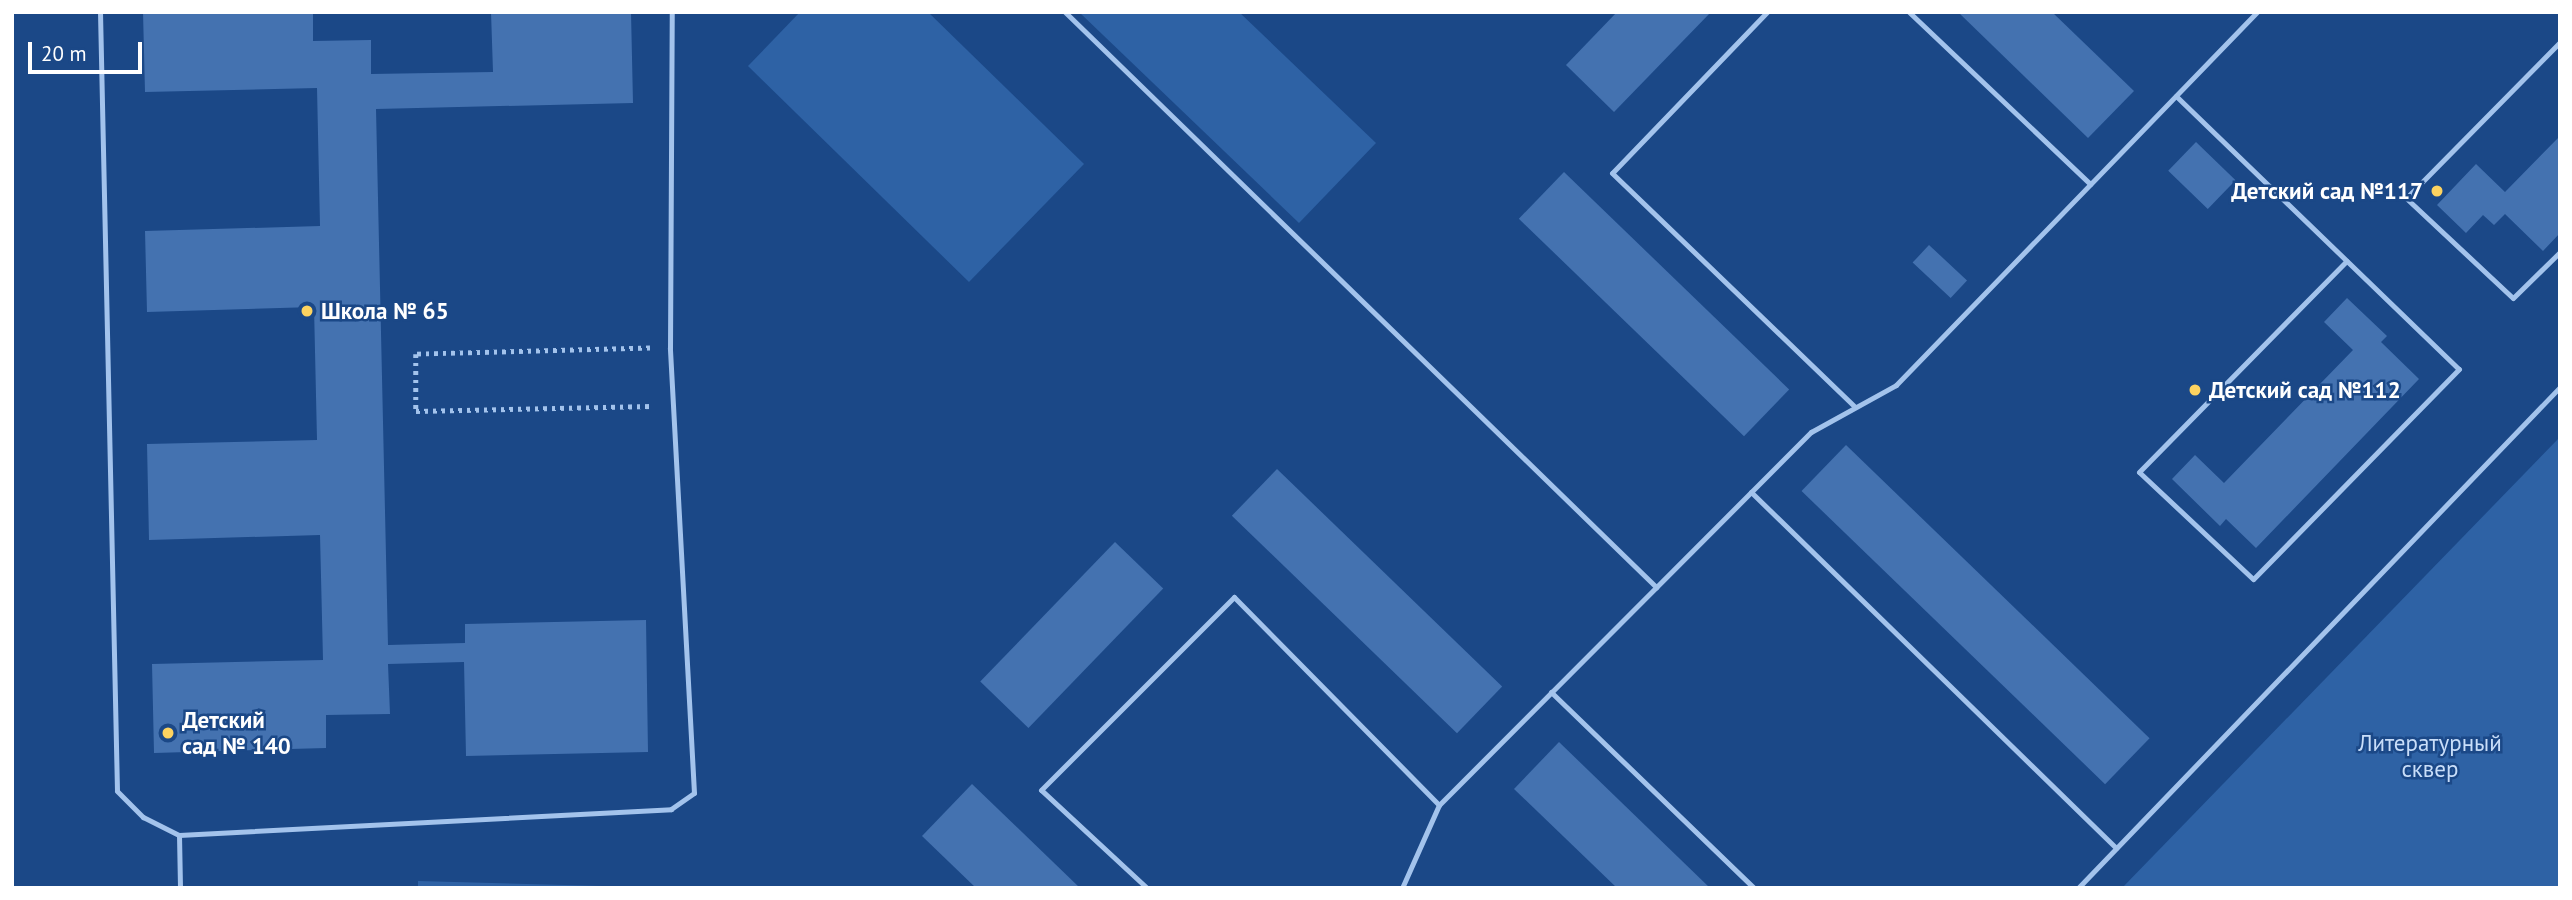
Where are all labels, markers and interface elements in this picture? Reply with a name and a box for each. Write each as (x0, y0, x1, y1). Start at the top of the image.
scale bar (32, 28, 145, 72)
text: 20 m (41, 40, 87, 67)
place label: Детский сад №117 (2231, 177, 2423, 205)
marker: Детский сад №117 (2429, 183, 2445, 199)
place label: Школа № 65 (321, 297, 449, 325)
marker: Школа № 65 (299, 303, 315, 319)
place label: Детский сад №112 (2209, 376, 2401, 404)
marker: Детский сад №112 (2187, 382, 2203, 398)
place label: Детский сад № 140 (182, 706, 291, 760)
marker: Детский сад № 140 (160, 725, 176, 741)
park label: Литературный сквер (2358, 729, 2502, 783)

